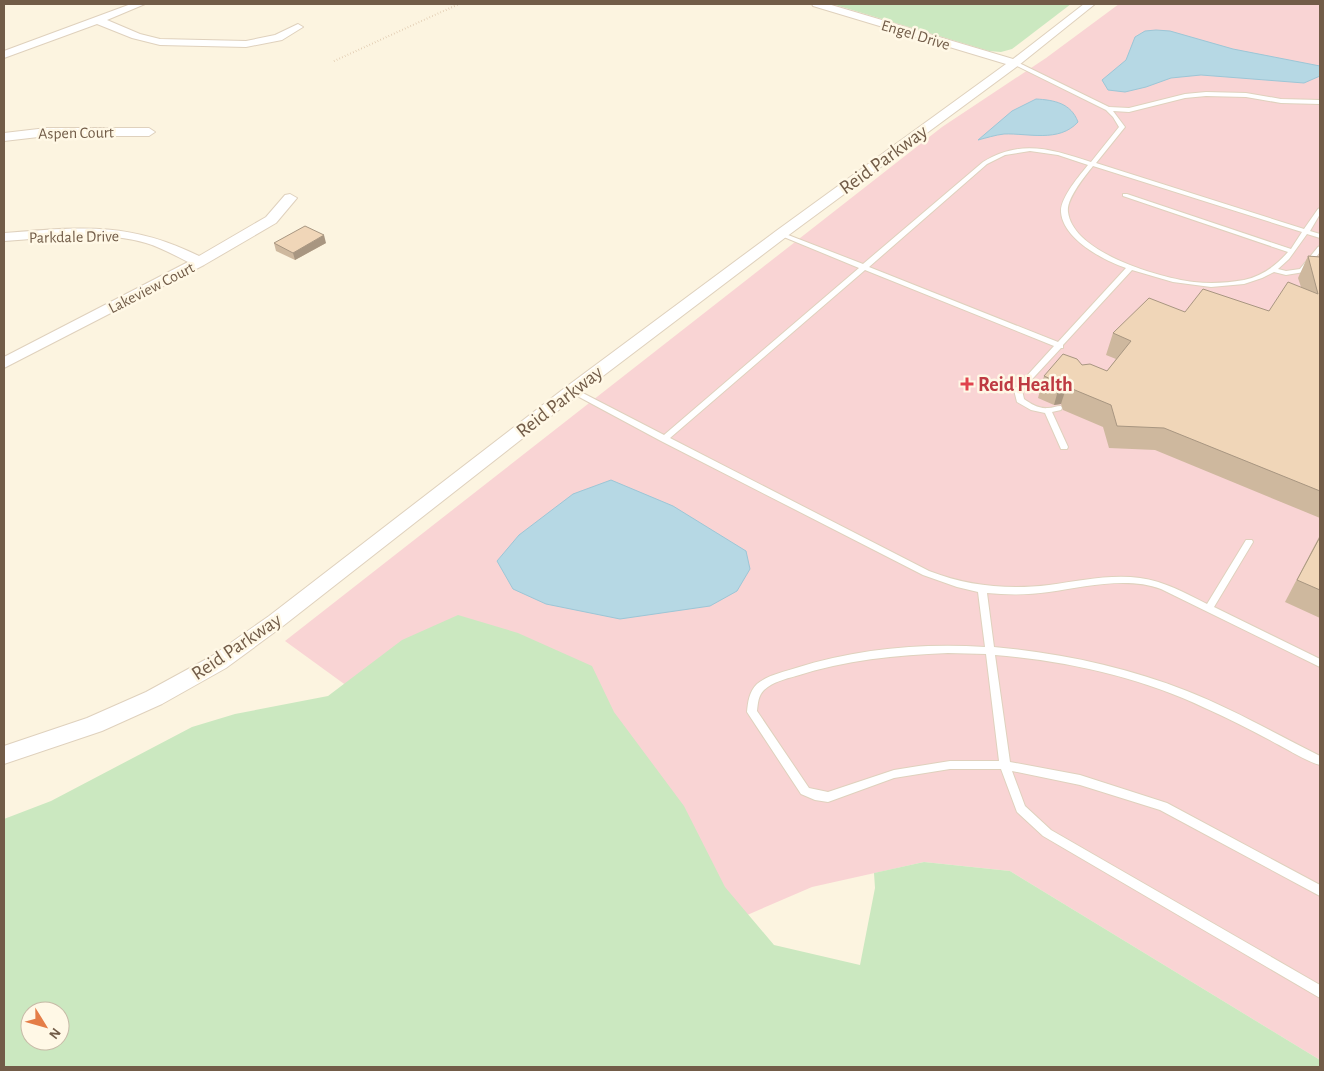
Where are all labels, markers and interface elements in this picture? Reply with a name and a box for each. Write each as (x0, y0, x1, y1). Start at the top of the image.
street label: Engel Drive (879, 17, 952, 53)
street label: Reid Parkway (836, 121, 932, 198)
street label: Aspen Court (38, 124, 114, 142)
street label: Parkdale Drive (29, 228, 119, 246)
street label: Lakeview Court (106, 259, 197, 316)
street label: Reid Parkway (513, 362, 607, 441)
place label: Reid Health (978, 375, 1073, 395)
marker: Reid Health (960, 377, 974, 391)
street label: Reid Parkway (188, 609, 285, 684)
north arrow (20, 1001, 70, 1051)
text: N (46, 1025, 63, 1041)

